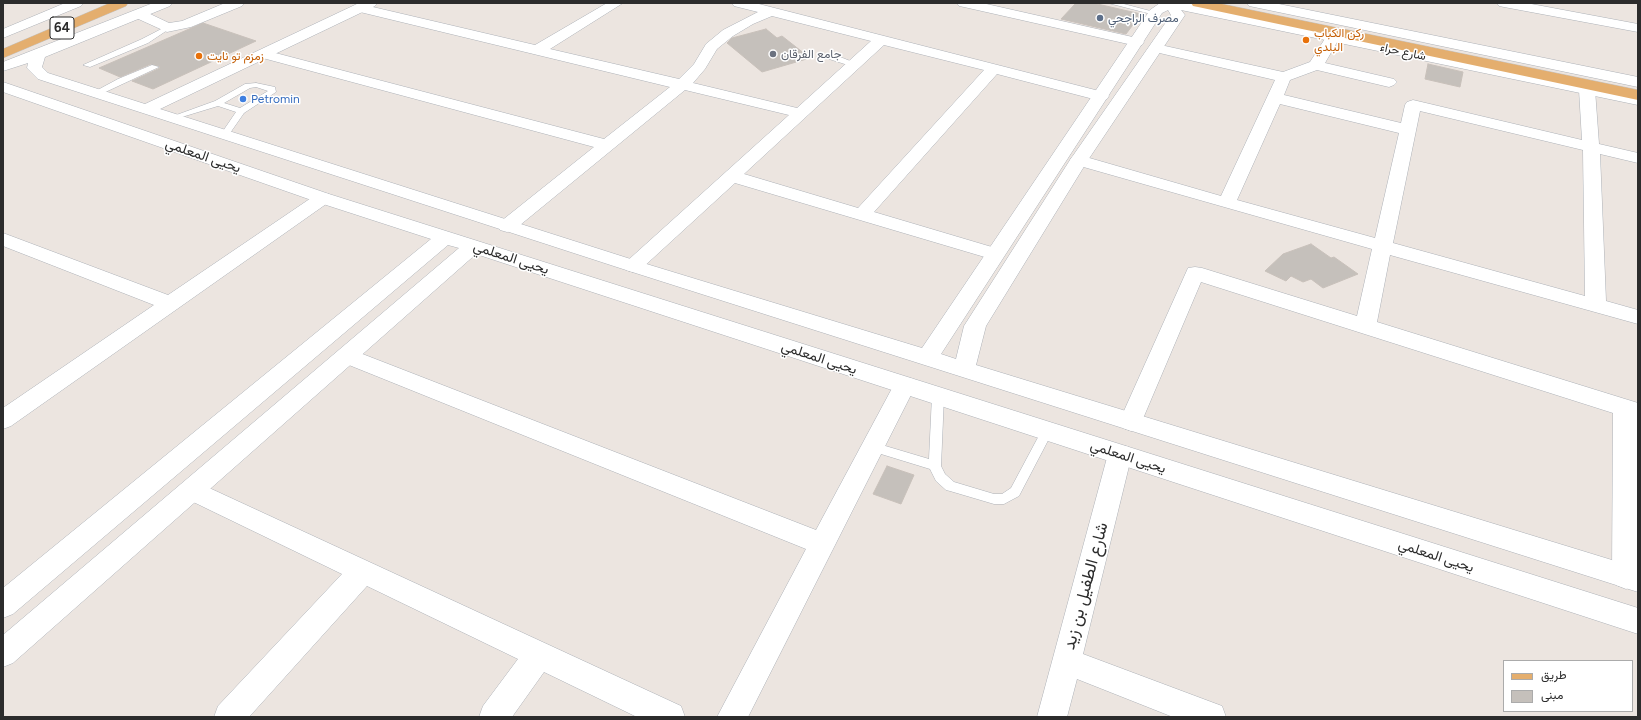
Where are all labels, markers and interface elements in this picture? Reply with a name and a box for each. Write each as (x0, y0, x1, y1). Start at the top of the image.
place label: مصرف الراجحي (1108, 11, 1179, 25)
marker: مصرف الراجحي (1095, 13, 1105, 23)
road number: 64 (50, 17, 74, 39)
place label: ركن الكباب البلدي (1314, 26, 1364, 54)
marker: ركن الكباب البلدي (1301, 35, 1311, 45)
street label: شارع حراء (1379, 40, 1427, 64)
place label: جامع الفرقان (781, 47, 842, 61)
place label: زمزم تو نايت (207, 49, 264, 63)
marker: جامع الفرقان (768, 49, 778, 59)
marker: زمزم تو نايت (194, 51, 204, 61)
place label: Petromin (251, 92, 300, 106)
marker: Petromin (238, 94, 248, 104)
street label: يحيى المعلمي (163, 135, 243, 177)
street label: يحيى المعلمي (471, 238, 551, 278)
street label: يحيى المعلمي (779, 338, 859, 378)
street label: يحيى المعلمي (1088, 437, 1168, 477)
street label: شارع الطفيل بن زيد (1059, 520, 1113, 652)
street label: يحيى المعلمي (1396, 536, 1476, 576)
legend (1503, 660, 1633, 712)
text: طريق (1541, 668, 1566, 682)
text: مبنى (1541, 688, 1563, 702)

